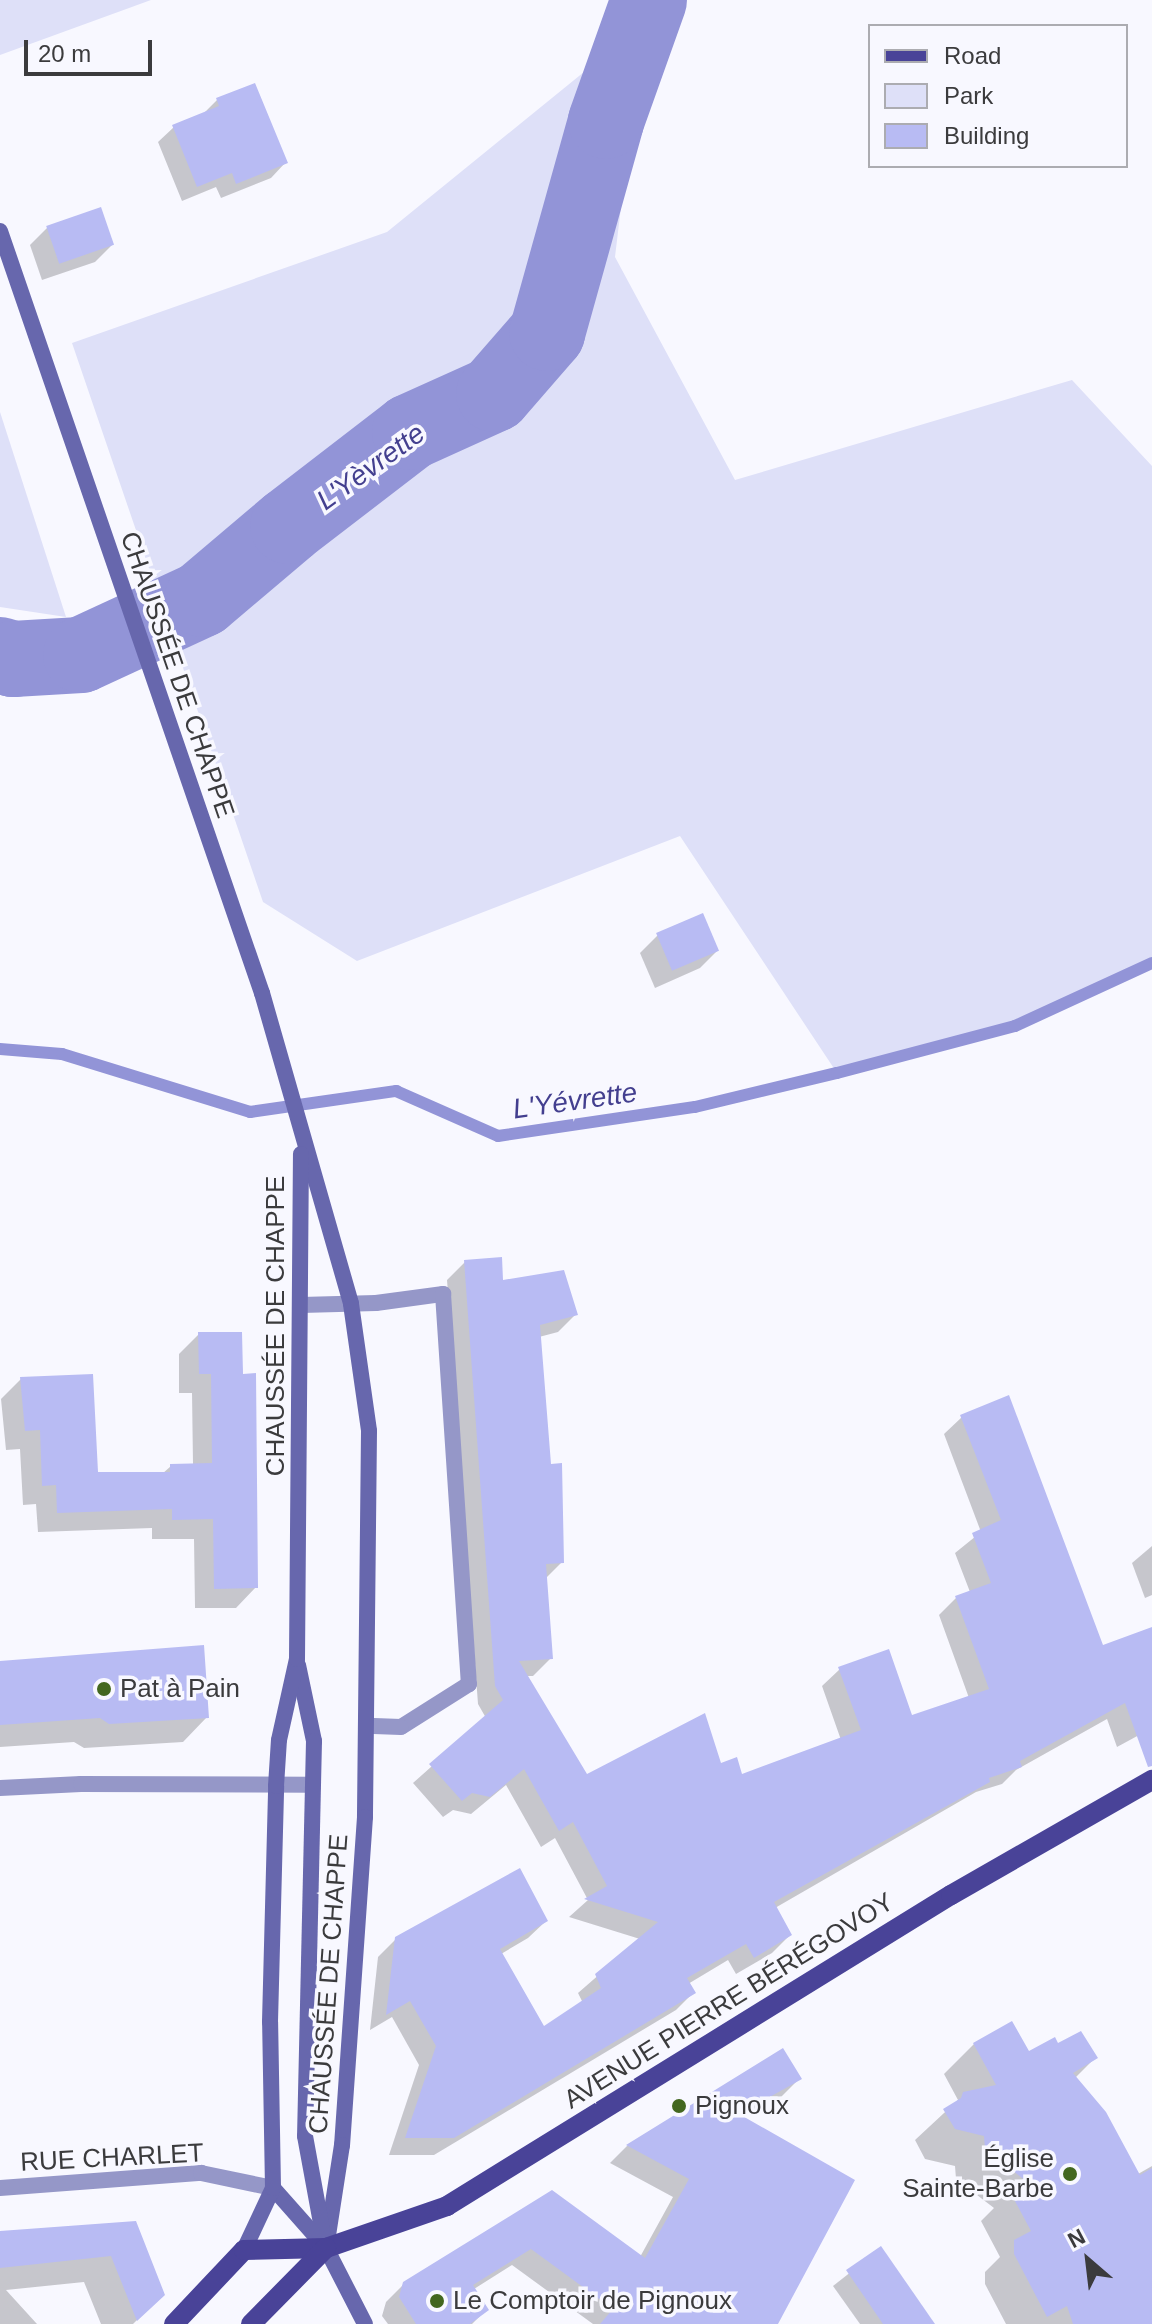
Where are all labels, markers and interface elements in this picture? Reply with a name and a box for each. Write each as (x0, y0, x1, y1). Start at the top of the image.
scale bar (28, 24, 156, 74)
legend (868, 24, 1128, 168)
text: 20 m (38, 40, 91, 67)
text: Road (944, 42, 1001, 69)
text: Park (944, 82, 993, 109)
text: Building (944, 122, 1029, 149)
water label: L'Yèvrette (310, 417, 432, 517)
street label: CHAUSSÉE DE CHAPPE (113, 528, 241, 822)
water label: L'Yévrette (511, 1076, 639, 1126)
street label: CHAUSSÉE DE CHAPPE (260, 1176, 292, 1476)
place label: Pat à Pain (120, 1673, 240, 1705)
marker: Pat à Pain (95, 1680, 113, 1698)
street label: CHAUSSÉE DE CHAPPE (303, 1833, 355, 2135)
street label: AVENUE PIERRE BÉRÉGOVOY (559, 1886, 899, 2116)
place label: Pignoux (695, 2090, 789, 2122)
marker: Pignoux (670, 2097, 688, 2115)
street label: RUE CHARLET (20, 2138, 204, 2178)
place label: Église Sainte-Barbe (902, 2143, 1054, 2204)
marker: Église Sainte-Barbe (1061, 2165, 1079, 2183)
north arrow (1048, 2220, 1128, 2300)
text: N (1064, 2224, 1089, 2253)
place label: Le Comptoir de Pignoux (453, 2285, 732, 2317)
marker: Le Comptoir de Pignoux (428, 2292, 446, 2310)

